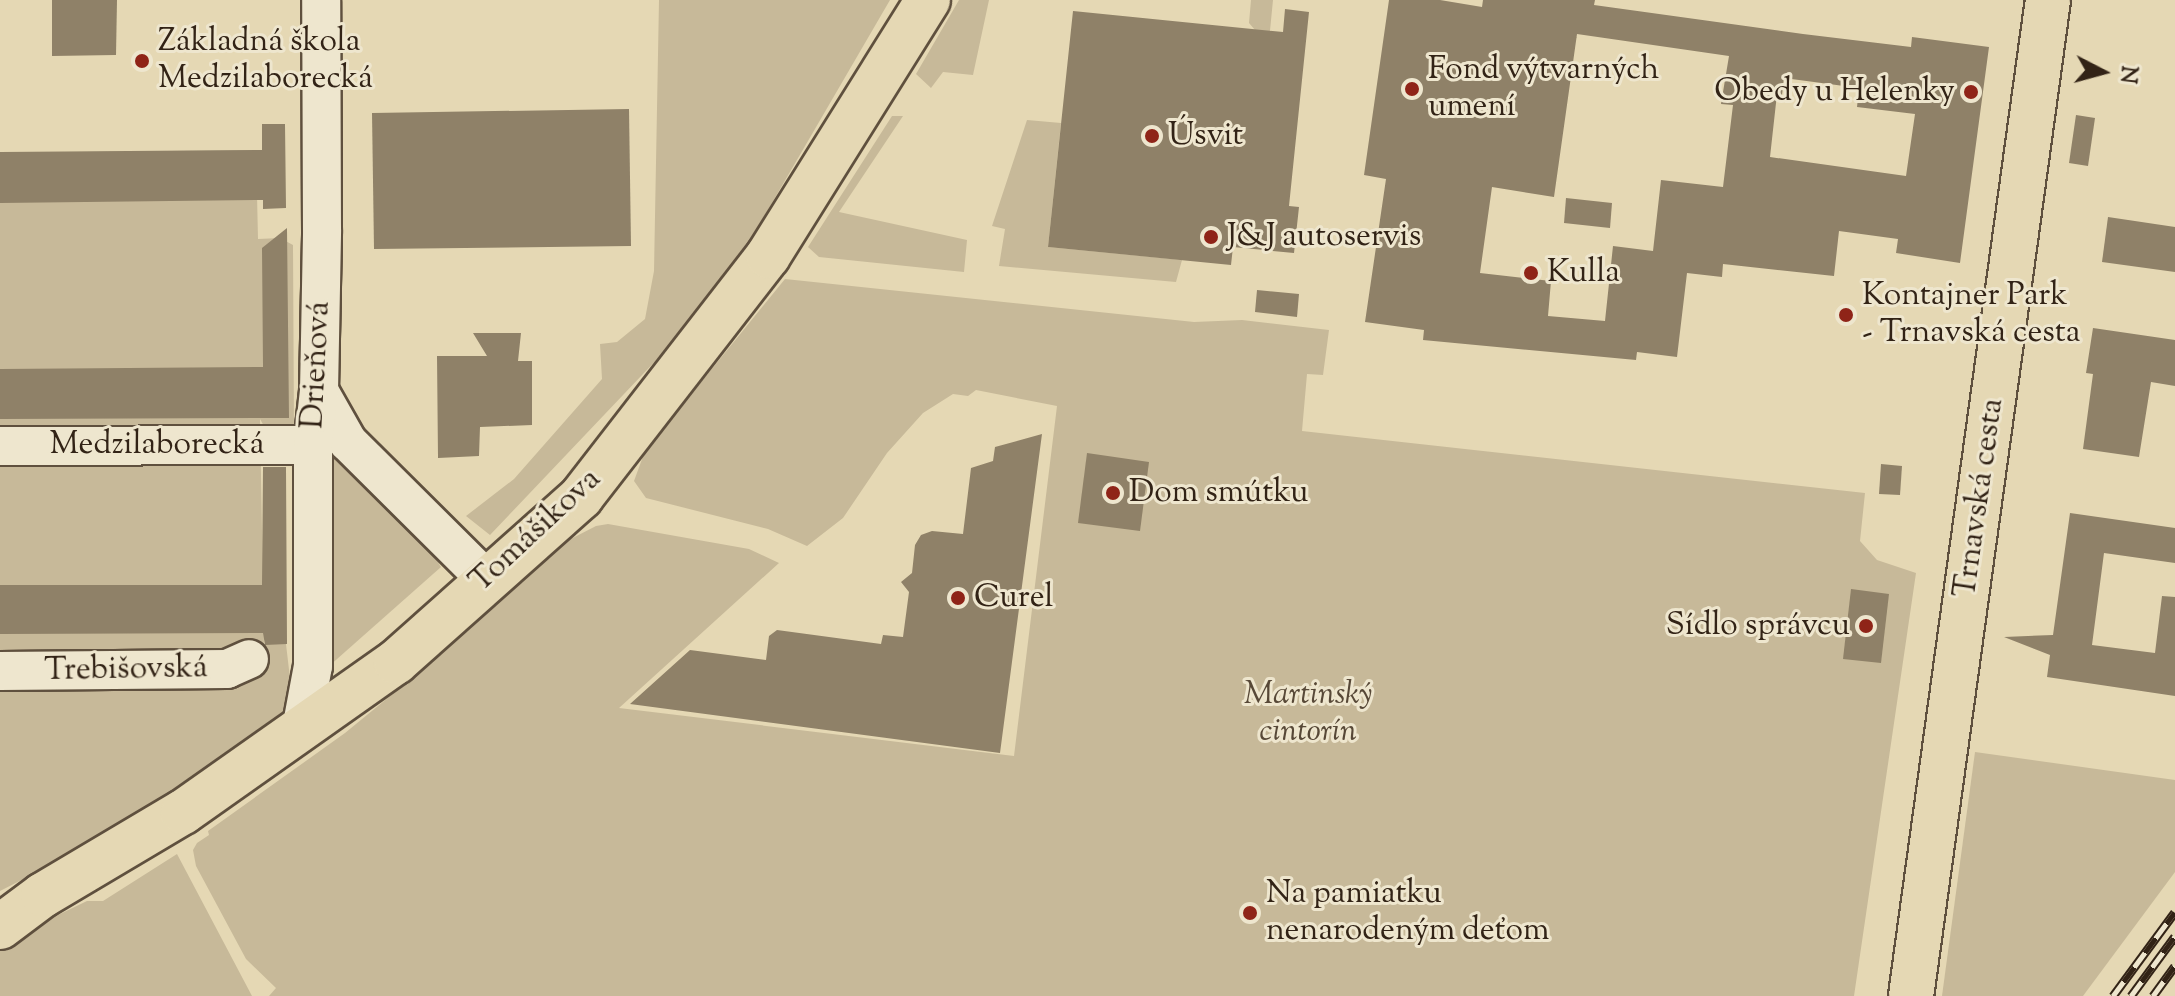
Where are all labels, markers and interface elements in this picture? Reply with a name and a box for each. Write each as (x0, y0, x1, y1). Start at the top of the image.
place label: Základná škola Medzilaborecká (158, 24, 373, 99)
north arrow (2063, 32, 2143, 112)
marker: Základná škola Medzilaborecká (133, 52, 151, 70)
place label: Fond výtvarných umení (1428, 52, 1659, 127)
text: N (2110, 64, 2144, 85)
place label: Obedy u Helenky (1714, 73, 1955, 111)
marker: Fond výtvarných umení (1403, 80, 1421, 98)
marker: Obedy u Helenky (1962, 83, 1980, 101)
place label: Úsvit (1168, 117, 1243, 155)
marker: Úsvit (1143, 127, 1161, 145)
place label: J&J autoservis (1227, 218, 1421, 256)
marker: J&J autoservis (1202, 228, 1220, 246)
place label: Kulla (1547, 254, 1620, 292)
marker: Kulla (1522, 264, 1540, 282)
place label: Kontajner Park - Trnavská cesta (1862, 278, 2081, 353)
street label: Drieňová (294, 300, 340, 430)
marker: Kontajner Park - Trnavská cesta (1837, 306, 1855, 324)
street label: Trnavská cesta (1947, 396, 2013, 600)
street label: Medzilaborecká (50, 426, 264, 464)
street label: Tomášikova (463, 461, 609, 601)
place label: Dom smútku (1129, 474, 1308, 512)
marker: Dom smútku (1104, 484, 1122, 502)
place label: Curel (974, 579, 1053, 617)
marker: Curel (949, 589, 967, 607)
place label: Sídlo správcu (1666, 607, 1850, 645)
marker: Sídlo správcu (1857, 617, 1875, 635)
street label: Trebišovská (44, 649, 208, 691)
park label: Martinský cintorín (1244, 677, 1372, 752)
place label: Na pamiatku nenarodeným deťom (1266, 876, 1550, 951)
marker: Na pamiatku nenarodeným deťom (1241, 904, 1259, 922)

